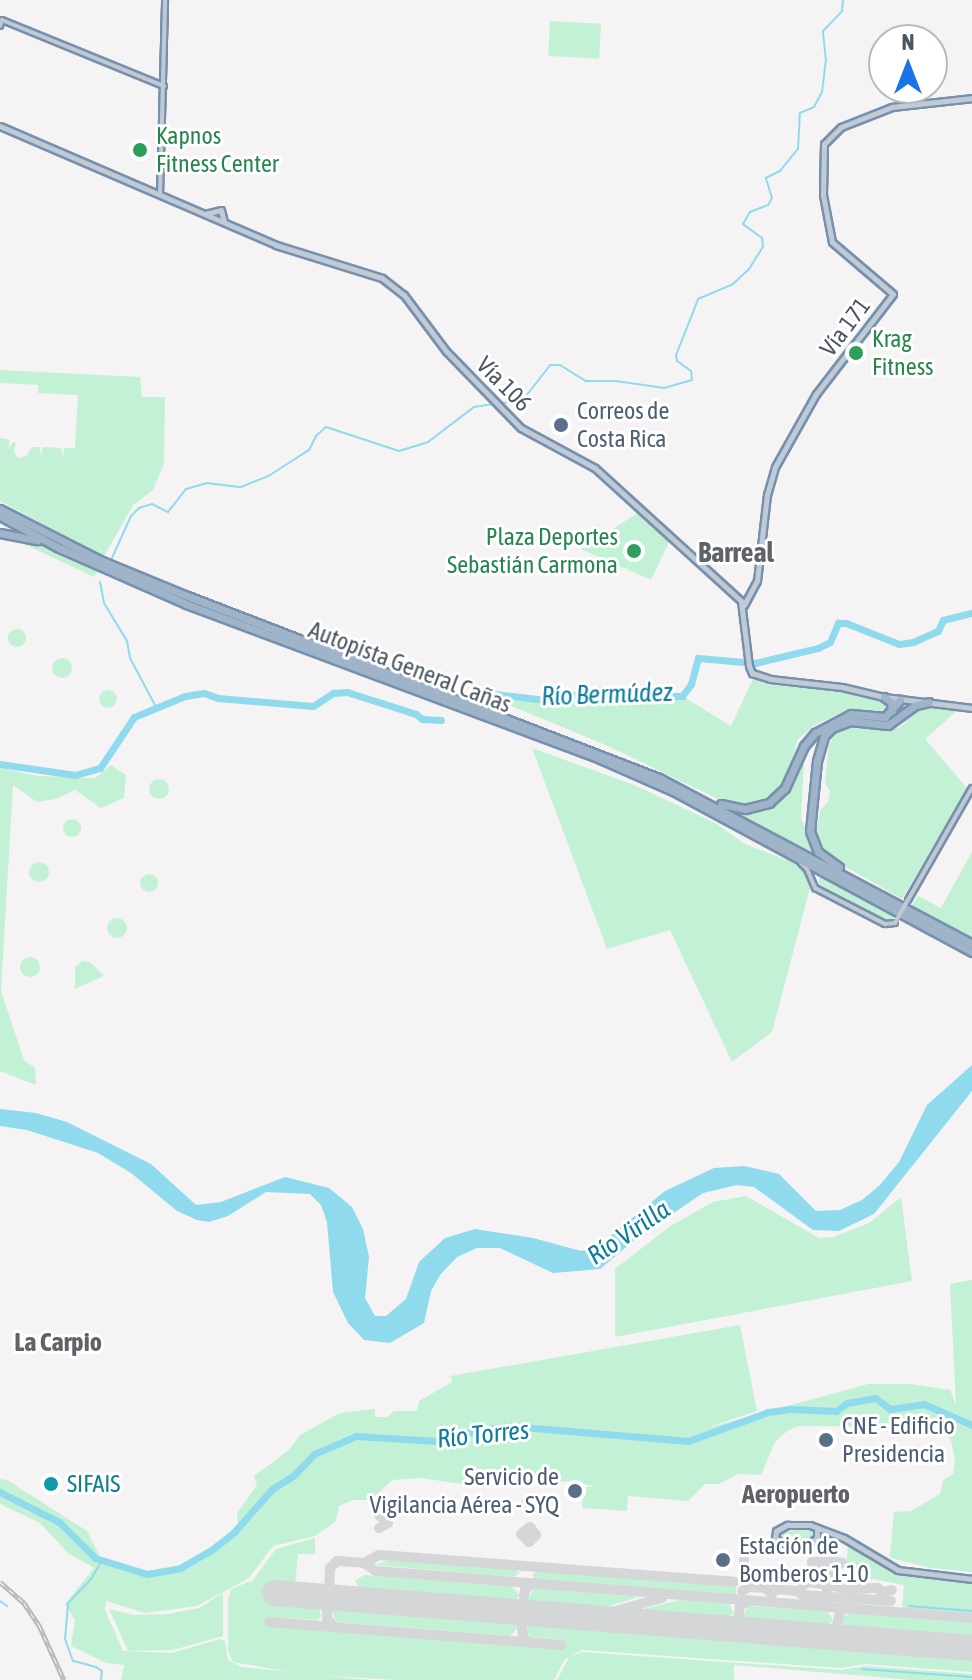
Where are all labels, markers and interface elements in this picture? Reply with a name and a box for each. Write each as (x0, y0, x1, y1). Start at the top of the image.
north arrow (868, 24, 948, 104)
text: N (902, 29, 914, 55)
place label: Kapnos Fitness Center (156, 122, 279, 178)
marker: Kapnos Fitness Center (131, 141, 149, 159)
street label: Vía 171 (814, 292, 876, 362)
place label: Krag Fitness (872, 325, 934, 381)
marker: Krag Fitness (847, 344, 865, 362)
street label: Vía 106 (471, 351, 537, 417)
place label: Correos de Costa Rica (577, 397, 669, 453)
marker: Correos de Costa Rica (552, 416, 570, 434)
place label: Plaza Deportes Sebastián Carmona (447, 523, 618, 579)
district label: Barreal (698, 535, 774, 569)
marker: Plaza Deportes Sebastián Carmona (625, 542, 643, 560)
street label: Autopista General Cañas (305, 615, 515, 719)
water label: Río Bermúdez (541, 677, 673, 713)
water label: Río Virilla (582, 1194, 676, 1272)
district label: La Carpio (14, 1327, 102, 1359)
place label: CNE - Edificio Presidencia (842, 1412, 955, 1468)
water label: Río Torres (435, 1415, 531, 1455)
marker: CNE - Edificio Presidencia (817, 1431, 835, 1449)
place label: Servicio de Vigilancia Aérea - SYQ (369, 1463, 559, 1519)
place label: SIFAIS (67, 1470, 120, 1498)
marker: SIFAIS (42, 1475, 60, 1493)
district label: Aeropuerto (742, 1479, 850, 1511)
marker: Servicio de Vigilancia Aérea - SYQ (566, 1482, 584, 1500)
place label: Estación de Bomberos 1-10 (739, 1532, 869, 1588)
marker: Estación de Bomberos 1-10 (714, 1551, 732, 1569)

